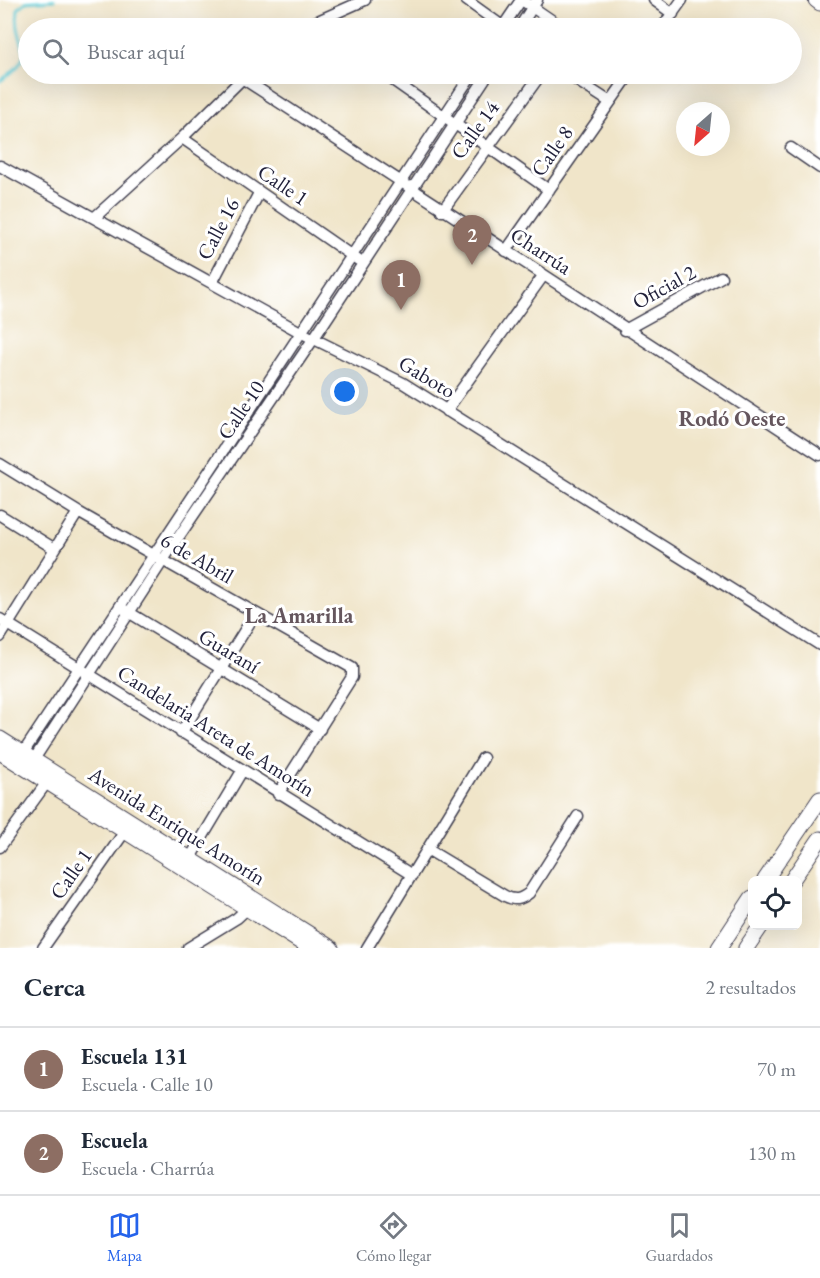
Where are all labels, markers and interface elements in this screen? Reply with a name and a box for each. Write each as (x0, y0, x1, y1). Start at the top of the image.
search box (18, 18, 802, 84)
icon: search (39, 35, 72, 68)
text: Buscar aquí (87, 37, 185, 66)
street label: Calle 14 (444, 94, 505, 164)
north arrow (676, 102, 730, 156)
street label: Calle 8 (525, 120, 579, 181)
street label: Calle 1 (253, 158, 314, 211)
street label: Calle 16 (190, 193, 245, 264)
pin: 2 (452, 216, 492, 265)
street label: Charrúa (506, 221, 577, 281)
street label: Oficial 2 (627, 258, 700, 315)
pin: 1 (382, 260, 420, 310)
street label: Gaboto (394, 349, 461, 404)
street label: Calle 10 (211, 375, 270, 445)
your location (330, 377, 359, 406)
district label: Rodó Oeste (678, 404, 786, 433)
street label: 6 de Abril (156, 526, 239, 589)
district label: La Amarilla (245, 601, 354, 630)
street label: Guaraní (194, 622, 265, 680)
street label: Candelaria Areta de Amorín (113, 659, 320, 802)
street label: Avenida Enrique Amorín (83, 760, 271, 891)
street label: Calle 1 (44, 843, 98, 904)
map controls (748, 876, 802, 930)
button: locate (748, 876, 802, 930)
text: Cerca (24, 970, 85, 1004)
text: 2 resultados (705, 974, 796, 1000)
text: Escuela 131 (81, 1042, 188, 1071)
text: 1 (38, 1056, 49, 1082)
text: 70 m (757, 1056, 796, 1082)
text: Escuela · Calle 10 (81, 1071, 213, 1097)
text: Escuela (81, 1126, 148, 1155)
text: 2 (38, 1140, 49, 1166)
text: 130 m (748, 1140, 796, 1166)
text: Escuela · Charrúa (81, 1155, 214, 1181)
tab: Mapa (107, 1209, 142, 1266)
tab: Cómo llegar (356, 1209, 431, 1266)
tab: Guardados (645, 1209, 713, 1266)

